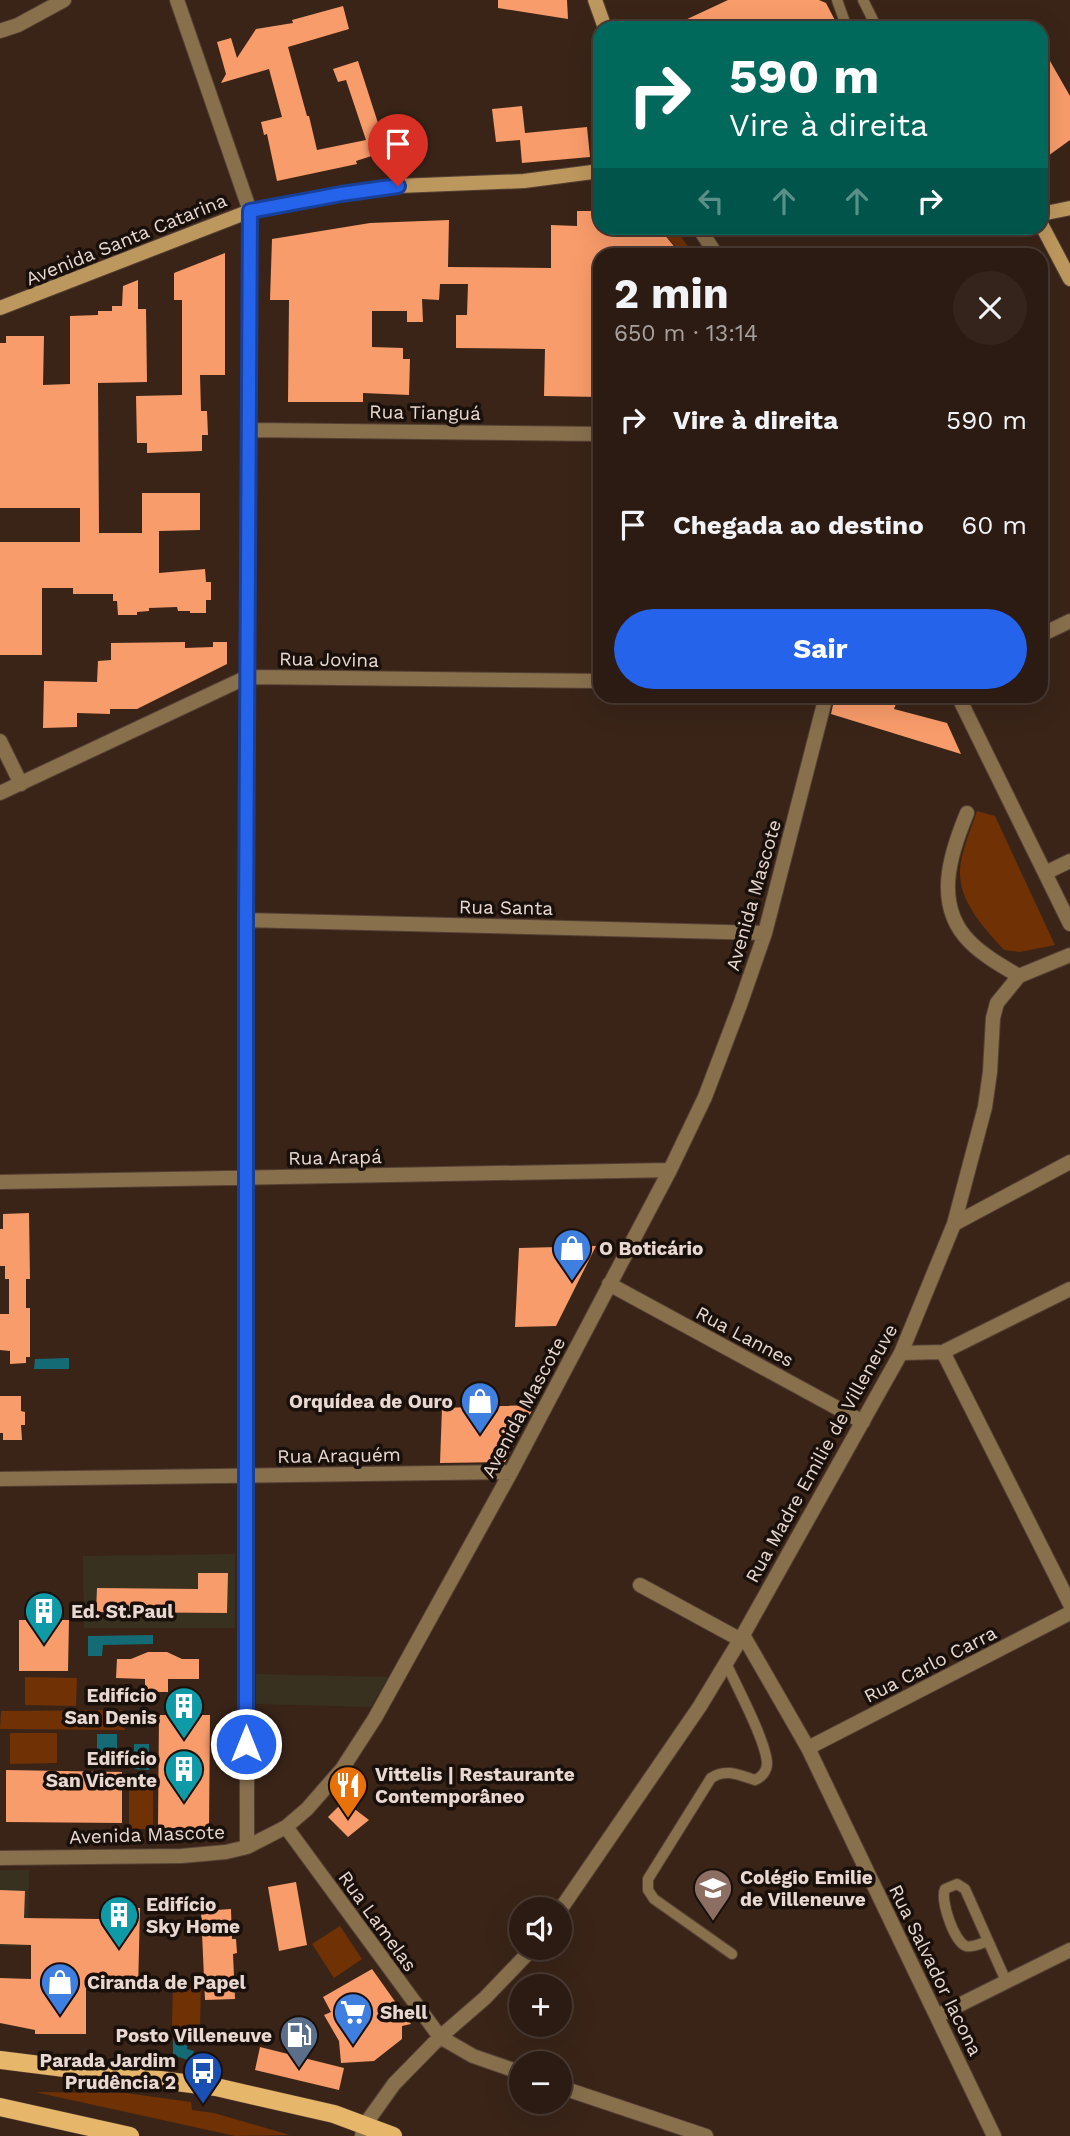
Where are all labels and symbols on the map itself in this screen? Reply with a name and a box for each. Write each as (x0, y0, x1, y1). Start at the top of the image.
pin (368, 114, 428, 186)
street label: Avenida Santa Catarina (22, 188, 230, 290)
street label: Rua Tianguá (369, 400, 481, 425)
street label: Rua Jovina (279, 647, 379, 672)
street label: Avenida Mascote (721, 817, 786, 973)
street label: Rua Santa (459, 895, 553, 920)
street label: Rua Arapá (288, 1145, 382, 1170)
shop icon: O Boticário (551, 1227, 593, 1282)
place label: O Boticário (599, 1237, 703, 1260)
street label: Rua Lannes (692, 1301, 798, 1372)
street label: Rua Madre Emilie de Villeneuve (741, 1320, 902, 1587)
street label: Avenida Mascote (477, 1333, 570, 1481)
shop icon: Orquídea de Ouro (459, 1380, 501, 1435)
place label: Orquídea de Ouro (289, 1390, 453, 1413)
street label: Rua Araquém (277, 1443, 401, 1468)
building icon: Ed. St.Paul (23, 1590, 65, 1645)
place label: Ed. St.Paul (71, 1600, 174, 1623)
street label: Rua Carlo Carra (860, 1621, 1001, 1708)
place label: Edifício San Denis (65, 1684, 157, 1729)
building icon: Edifício San Denis (163, 1685, 205, 1740)
position arrow (209, 1707, 283, 1781)
place label: Edifício San Vicente (46, 1747, 157, 1792)
building icon: Edifício San Vicente (163, 1748, 205, 1803)
place label: Vittelis | Restaurante Contemporâneo (375, 1763, 575, 1808)
restaurant icon: Vittelis | Restaurante Contemporâneo (327, 1764, 369, 1819)
street label: Avenida Mascote (69, 1820, 225, 1849)
place label: Colégio Emilie de Villeneuve (740, 1866, 873, 1911)
street label: Rua Lamelas (333, 1867, 422, 1976)
school or university icon: Colégio Emilie de Villeneuve (692, 1867, 734, 1922)
street label: Rua Salvador Iacona (884, 1881, 987, 2060)
place label: Edifício Sky Home (146, 1893, 240, 1938)
building icon: Edifício Sky Home (98, 1894, 140, 1949)
shop icon: Ciranda de Papel (39, 1961, 81, 2016)
place label: Ciranda de Papel (87, 1971, 246, 1994)
supermarket icon: Shell (332, 1991, 374, 2046)
place label: Shell (380, 2001, 428, 2024)
fuel station icon: Posto Villeneuve (278, 2014, 320, 2069)
place label: Posto Villeneuve (116, 2024, 272, 2047)
place label: Parada Jardim Prudência 2 (39, 2049, 176, 2094)
bus stop icon: Parada Jardim Prudência 2 (182, 2050, 224, 2105)

